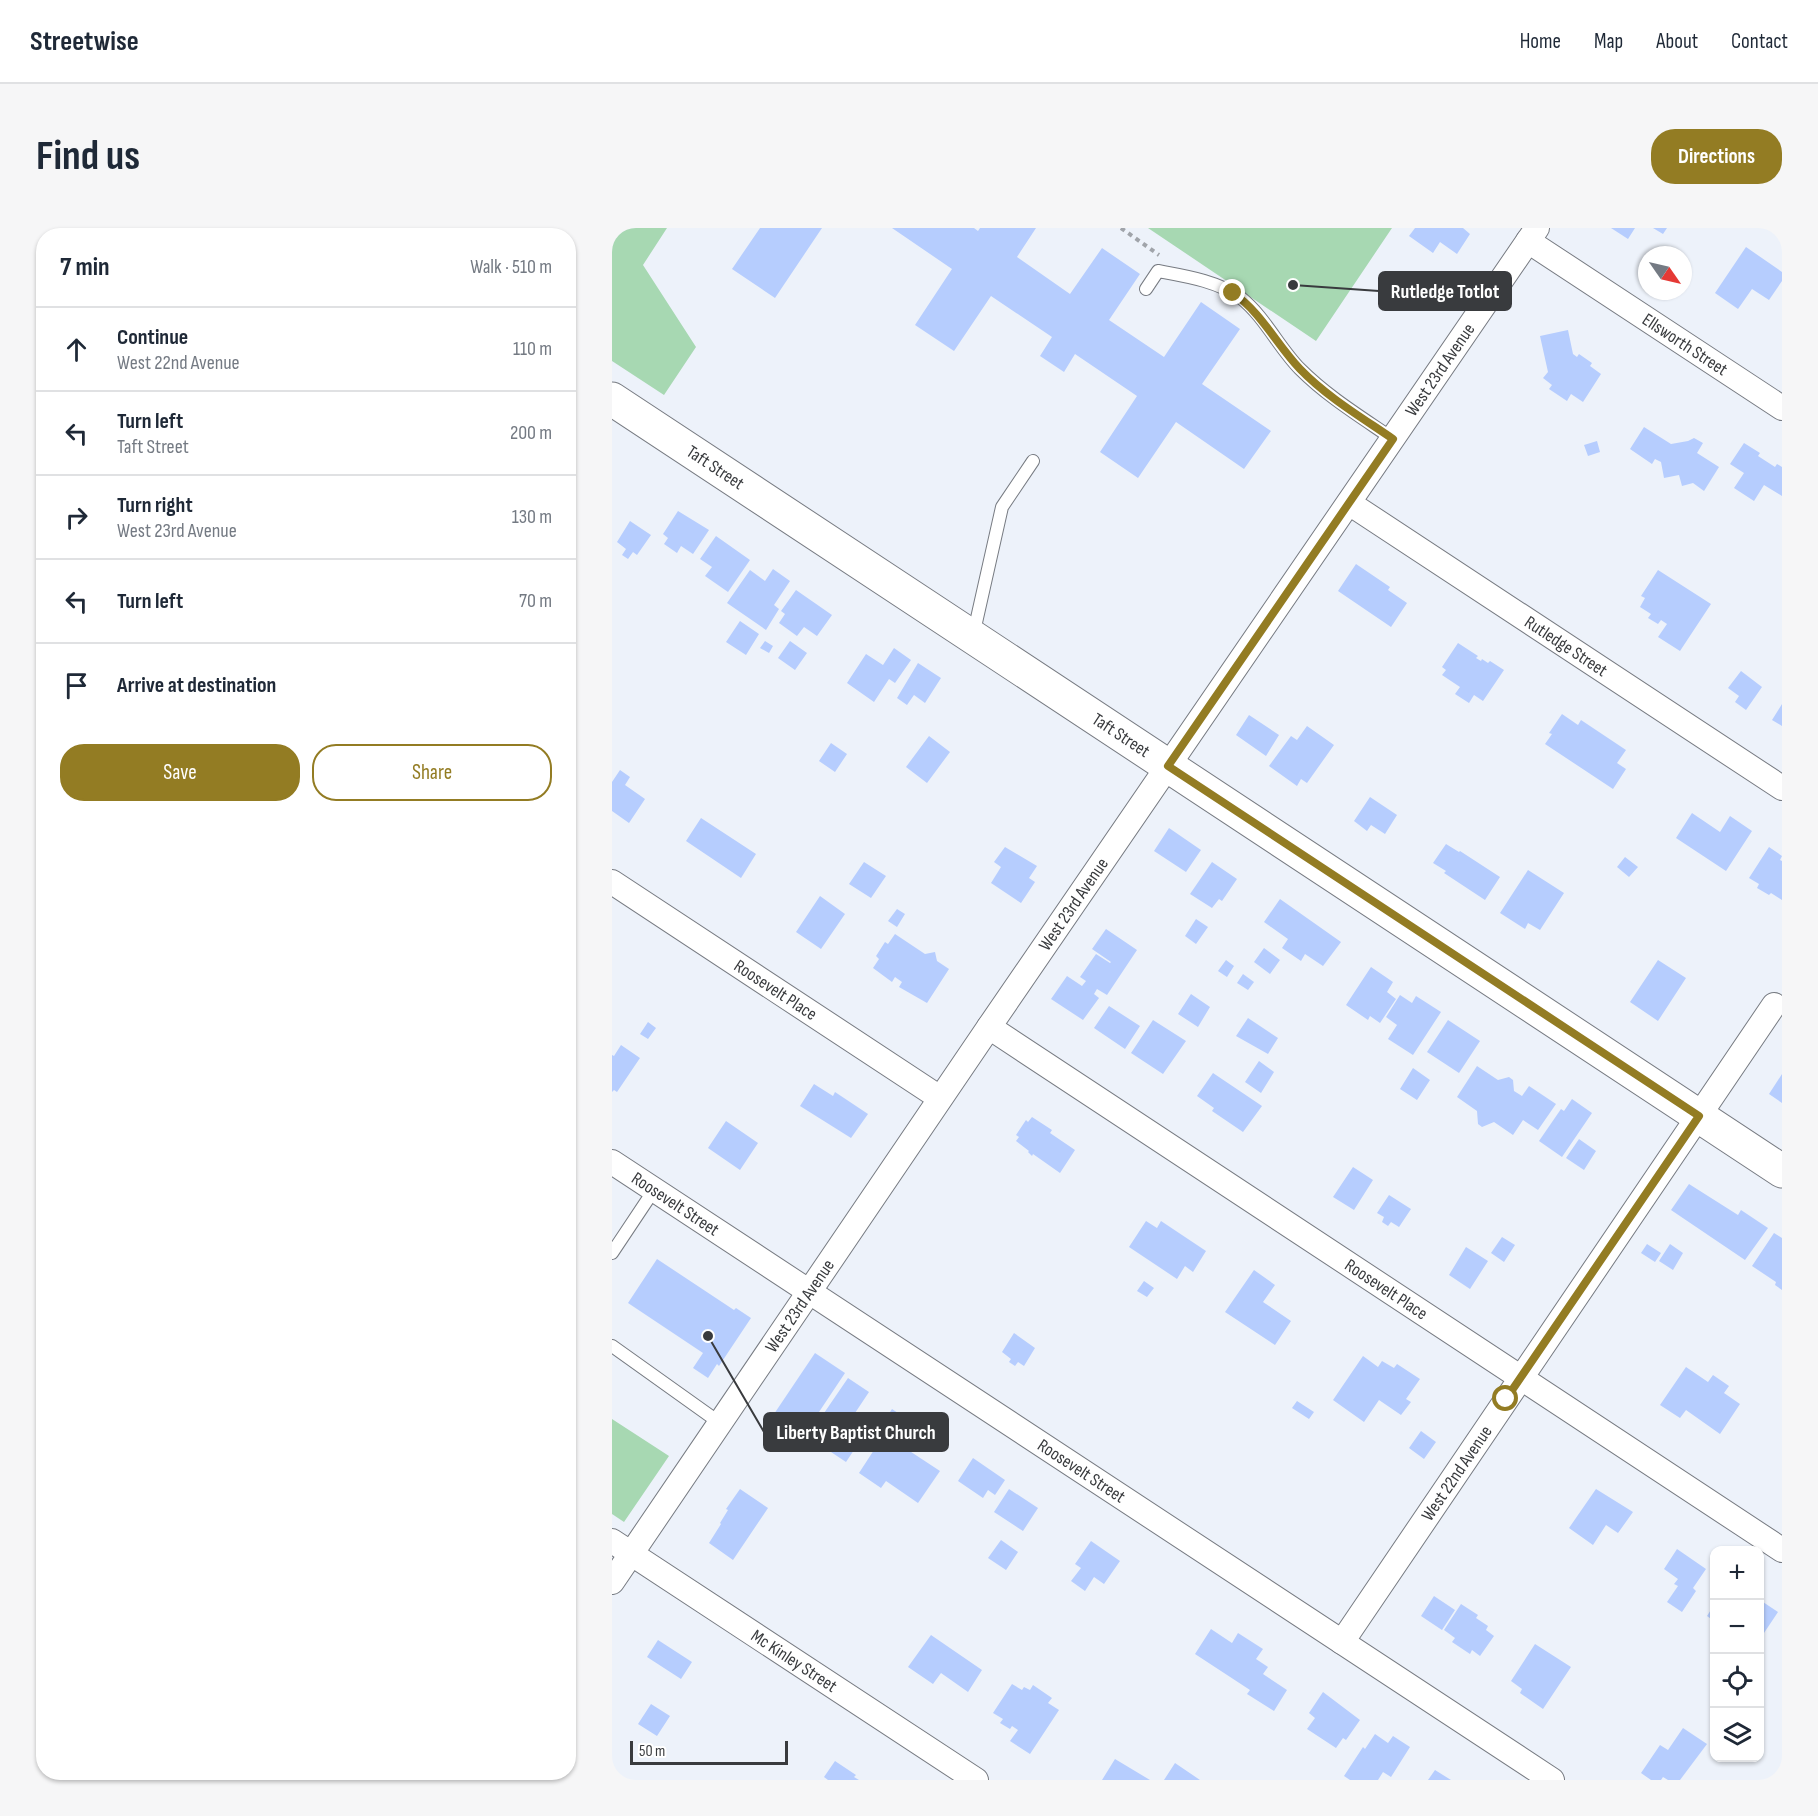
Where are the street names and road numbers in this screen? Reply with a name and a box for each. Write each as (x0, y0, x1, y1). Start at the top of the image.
street label: Ellsworth Street (1638, 309, 1732, 381)
street label: West 23rd Avenue (1401, 320, 1479, 420)
street label: Taft Street (682, 441, 748, 495)
street label: Rutledge Street (1521, 612, 1612, 681)
street label: Taft Street (1088, 709, 1154, 762)
street label: West 23rd Avenue (1035, 854, 1113, 955)
street label: Roosevelt Place (730, 955, 821, 1025)
street label: Roosevelt Street (627, 1168, 723, 1241)
street label: West 23rd Avenue (761, 1255, 839, 1357)
street label: Roosevelt Place (1341, 1255, 1431, 1324)
street label: West 22nd Avenue (1417, 1422, 1497, 1525)
street label: Roosevelt Street (1034, 1435, 1130, 1508)
street label: Mc Kinley Street (747, 1625, 841, 1697)

